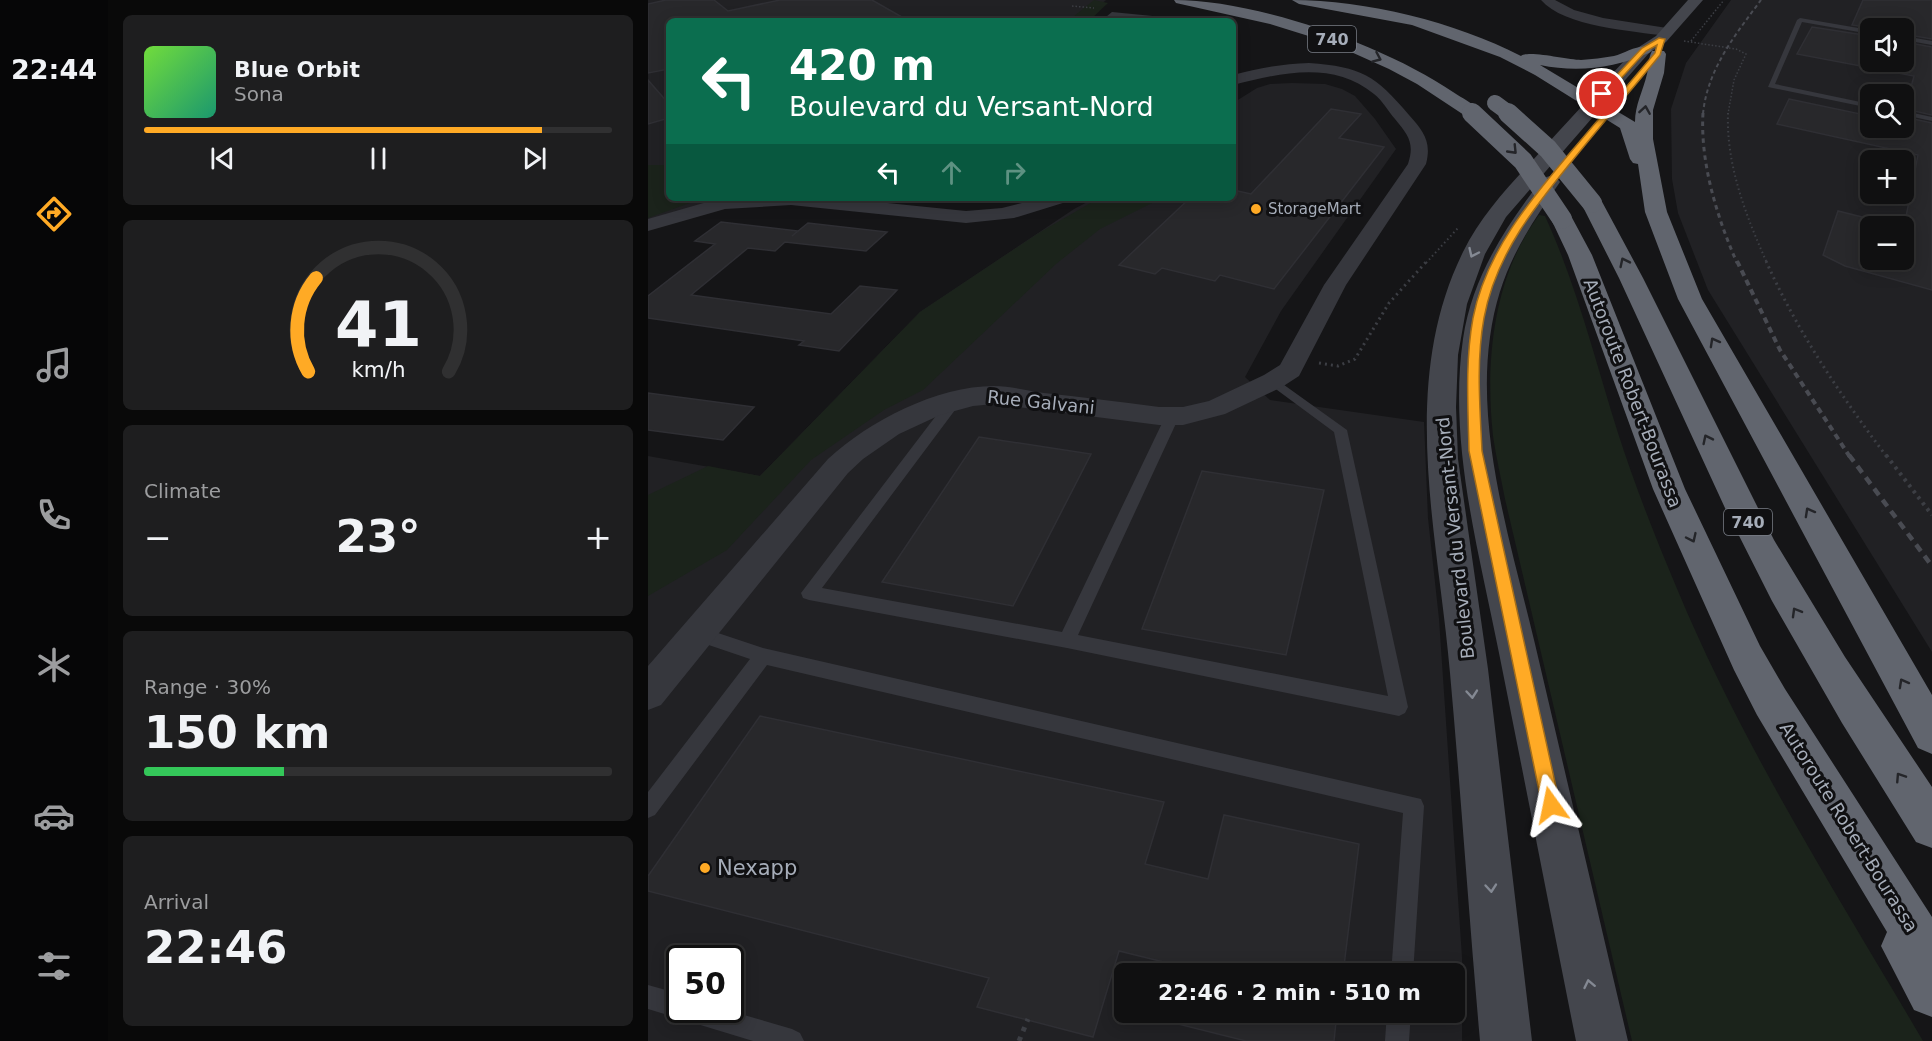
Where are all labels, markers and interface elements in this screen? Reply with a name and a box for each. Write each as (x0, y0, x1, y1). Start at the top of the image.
map controls (1860, 18, 1914, 270)
button: sound (1860, 18, 1914, 72)
road number: 740 (1308, 26, 1356, 52)
text: 420 m (789, 41, 935, 90)
icon: left (690, 42, 768, 120)
one-way arrow (1371, 51, 1382, 63)
text: 22:44 (11, 54, 97, 85)
text: Blue Orbit (234, 57, 360, 82)
pin (1576, 68, 1627, 119)
icon: arrive (1585, 77, 1618, 110)
text: Sona (234, 82, 284, 106)
button: search (1860, 84, 1914, 138)
text: Boulevard du Versant-Nord (789, 91, 1154, 122)
one-way arrow (1638, 105, 1651, 115)
icon: previous (206, 142, 239, 175)
icon: pause (362, 142, 395, 175)
icon: next (518, 142, 551, 175)
one-way arrow (1505, 142, 1516, 153)
button: + (1860, 150, 1914, 204)
icon: left (872, 156, 905, 189)
icon: ahead (935, 156, 968, 189)
icon: right (998, 156, 1031, 189)
icon: directions (33, 193, 75, 235)
place label: StorageMart (1268, 200, 1361, 218)
marker: StorageMart (1249, 202, 1263, 216)
button: − (1860, 216, 1914, 270)
one-way arrow (1468, 247, 1480, 258)
one-way arrow (1620, 258, 1632, 269)
street label: Autoroute Robert-Bourassa (1580, 276, 1686, 510)
text: 41 (335, 288, 421, 361)
one-way arrow (1710, 338, 1721, 348)
icon: music (33, 344, 75, 386)
text: km/h (351, 358, 405, 383)
street label: Rue Galvani (986, 386, 1096, 418)
street label: Boulevard du Versant-Nord (1432, 416, 1478, 660)
one-way arrow (1702, 434, 1714, 445)
text: Climate (144, 479, 221, 503)
icon: phone (33, 494, 75, 536)
one-way arrow (1805, 508, 1816, 518)
road number: 740 (1724, 509, 1772, 535)
text: 23° (335, 510, 421, 563)
text: − (144, 518, 172, 557)
text: + (584, 518, 612, 557)
one-way arrow (1684, 532, 1696, 543)
one-way arrow (1792, 608, 1804, 618)
icon: climate (33, 644, 75, 686)
text: Range · 30% (144, 675, 271, 699)
one-way arrow (1899, 679, 1910, 689)
one-way arrow (1465, 690, 1478, 699)
text: 150 km (144, 706, 330, 759)
street label: Autoroute Robert-Bourassa (1776, 718, 1922, 936)
position arrow (1519, 773, 1583, 837)
one-way arrow (1896, 773, 1907, 784)
icon: car (33, 795, 75, 837)
place label: Nexapp (717, 856, 797, 880)
marker: Nexapp (698, 861, 712, 875)
one-way arrow (1484, 884, 1497, 893)
text: Arrival (144, 890, 209, 914)
text: 22:46 (144, 921, 287, 974)
icon: filters (33, 945, 75, 987)
speed limit sign: 50 (666, 945, 744, 1023)
one-way arrow (1584, 979, 1597, 989)
text: 22:46 · 2 min · 510 m (1158, 980, 1421, 1005)

